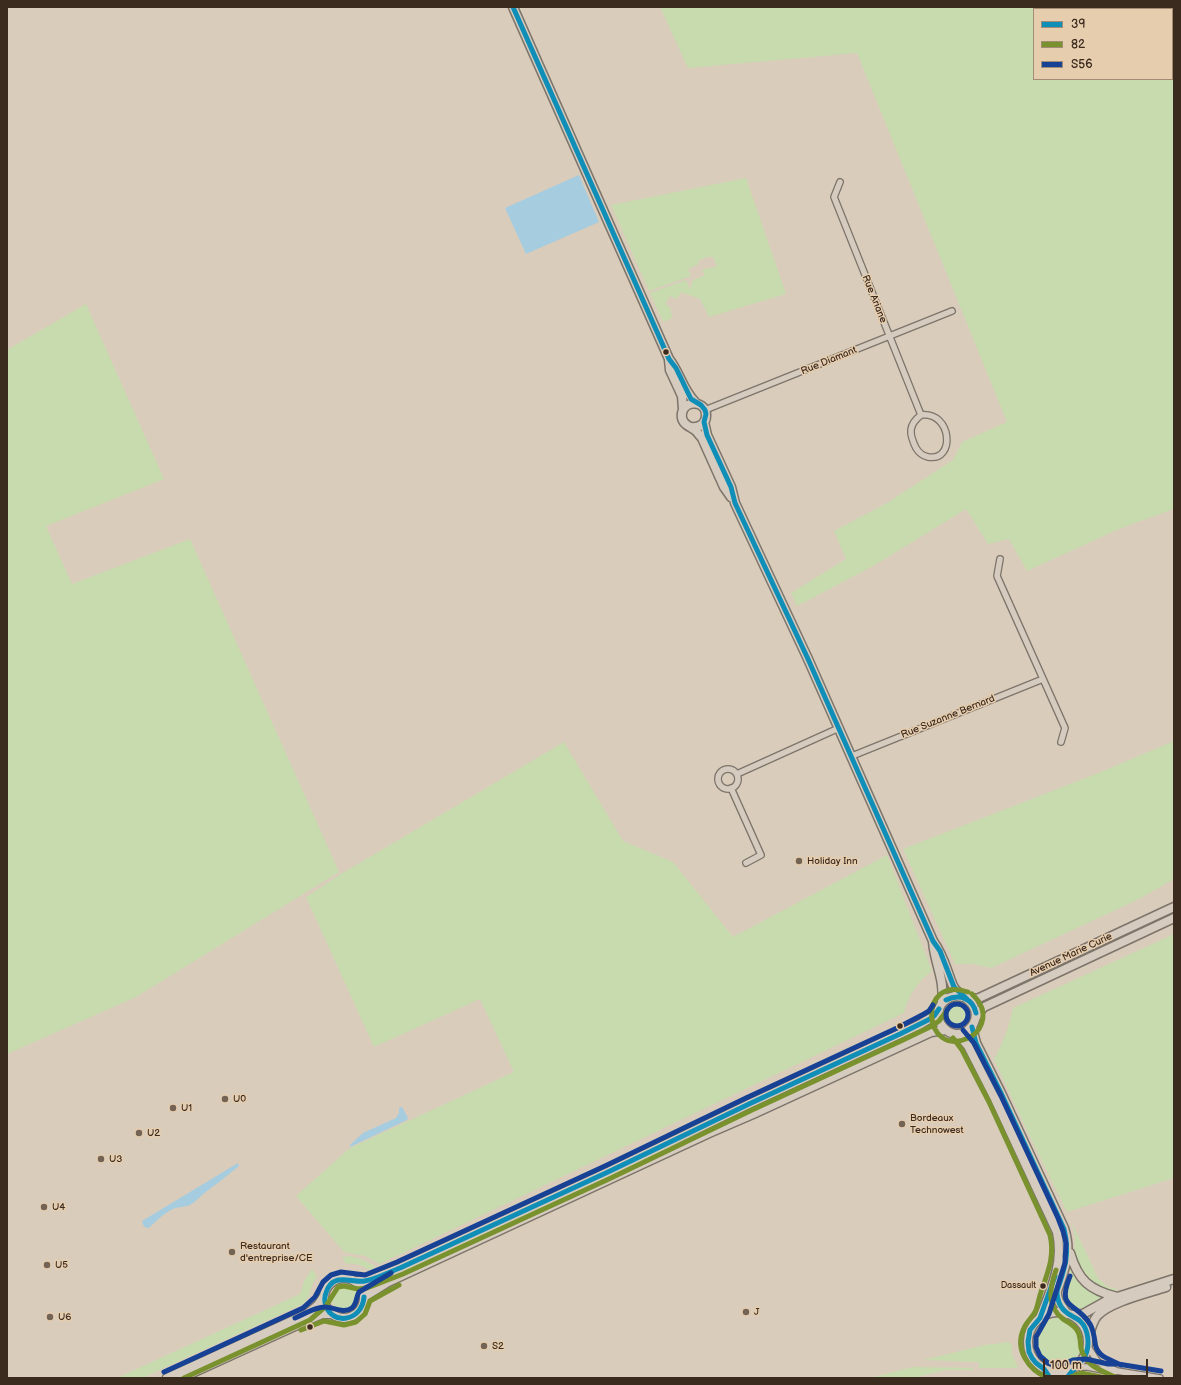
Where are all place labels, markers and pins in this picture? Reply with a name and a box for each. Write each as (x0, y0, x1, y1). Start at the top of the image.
unlabelled marker (661, 347, 671, 357)
place label: Holiday Inn (807, 855, 858, 867)
marker: Holiday Inn (794, 856, 804, 866)
unlabelled marker (895, 1021, 905, 1031)
place label: U0 (233, 1093, 246, 1105)
marker: U0 (220, 1094, 230, 1104)
place label: U1 (181, 1102, 192, 1114)
marker: U1 (168, 1103, 178, 1113)
place label: Bordeaux Technowest (910, 1112, 964, 1136)
marker: Bordeaux Technowest (897, 1119, 907, 1129)
place label: U2 (147, 1127, 160, 1139)
marker: U2 (134, 1128, 144, 1138)
place label: U3 (109, 1153, 122, 1165)
marker: U3 (96, 1154, 106, 1164)
place label: U4 (52, 1201, 65, 1213)
marker: U4 (39, 1202, 49, 1212)
place label: Restaurant d'entreprise/CE (240, 1240, 313, 1264)
marker: Restaurant d'entreprise/CE (227, 1247, 237, 1257)
place label: U5 (55, 1259, 68, 1271)
marker: U5 (42, 1260, 52, 1270)
place label: Dassault (1001, 1281, 1036, 1291)
marker: Dassault (1038, 1281, 1048, 1291)
place label: J (754, 1306, 759, 1318)
marker: J (741, 1307, 751, 1317)
place label: U6 (58, 1311, 71, 1323)
marker: U6 (45, 1312, 55, 1322)
unlabelled marker (305, 1322, 315, 1332)
place label: S2 (492, 1340, 504, 1352)
marker: S2 (479, 1341, 489, 1351)

